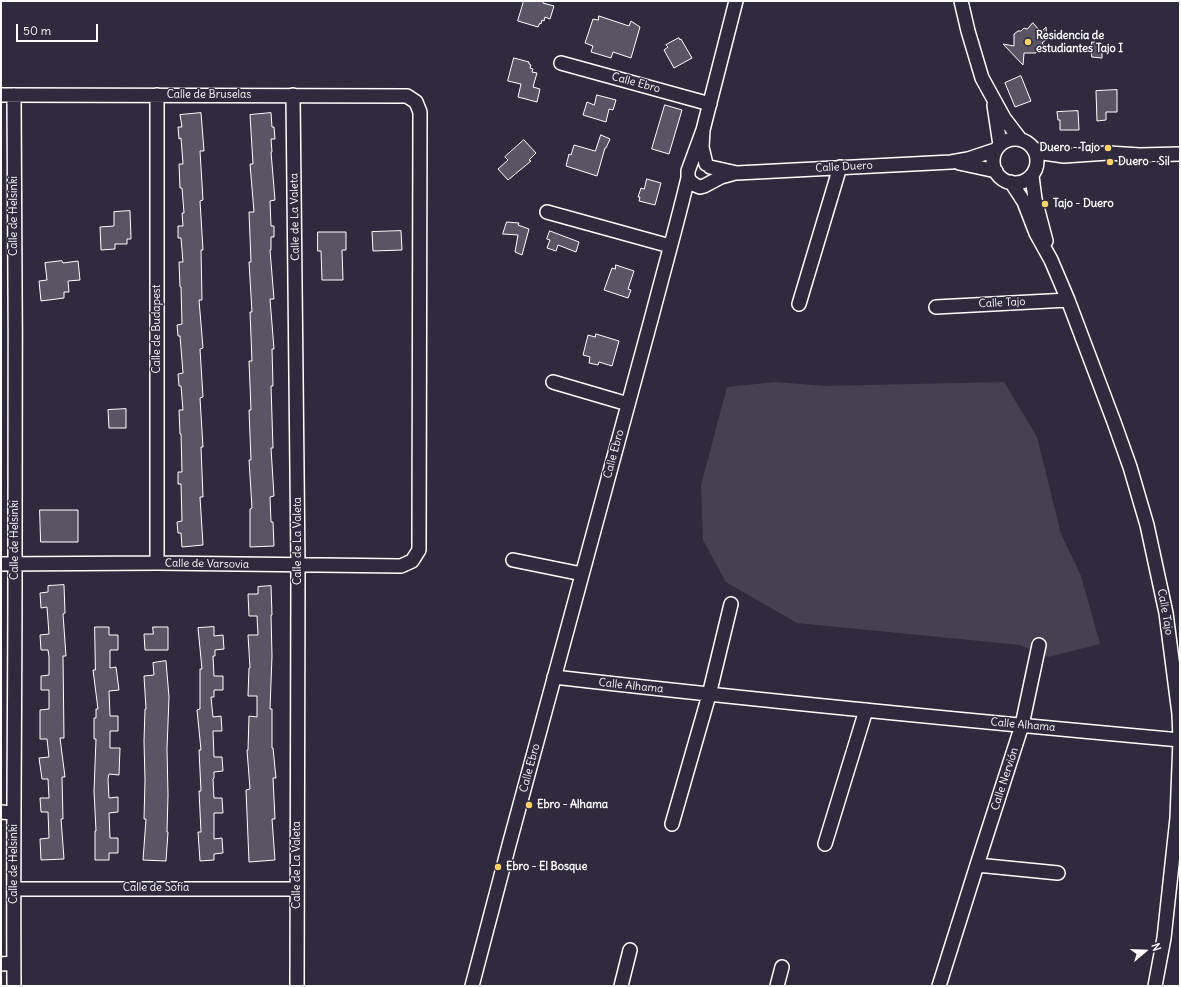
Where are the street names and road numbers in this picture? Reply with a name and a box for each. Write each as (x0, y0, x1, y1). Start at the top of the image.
street label: Calle Ebro (610, 70, 662, 96)
street label: Calle de Bruselas (167, 88, 251, 102)
street label: Calle Duero (815, 159, 873, 175)
street label: Calle de La Valeta (288, 173, 302, 261)
street label: Calle de Helsinki (7, 176, 21, 256)
street label: Calle de Budapest (150, 284, 164, 374)
street label: Calle Tajo (978, 295, 1026, 311)
street label: Calle Ebro (601, 428, 627, 480)
street label: Calle de La Valeta (291, 497, 305, 585)
street label: Calle de Helsinki (8, 500, 22, 580)
street label: Calle de Varsovia (165, 557, 249, 571)
street label: Calle Tajo (1154, 588, 1176, 636)
street label: Calle Alhama (598, 676, 664, 696)
street label: Calle Alhama (990, 716, 1056, 734)
street label: Calle Ebro (517, 742, 543, 794)
street label: Calle Nervión (989, 746, 1021, 812)
street label: Calle de La Valeta (290, 821, 304, 909)
street label: Calle de Helsinki (7, 824, 21, 904)
street label: Calle de Sofía (123, 881, 189, 895)

